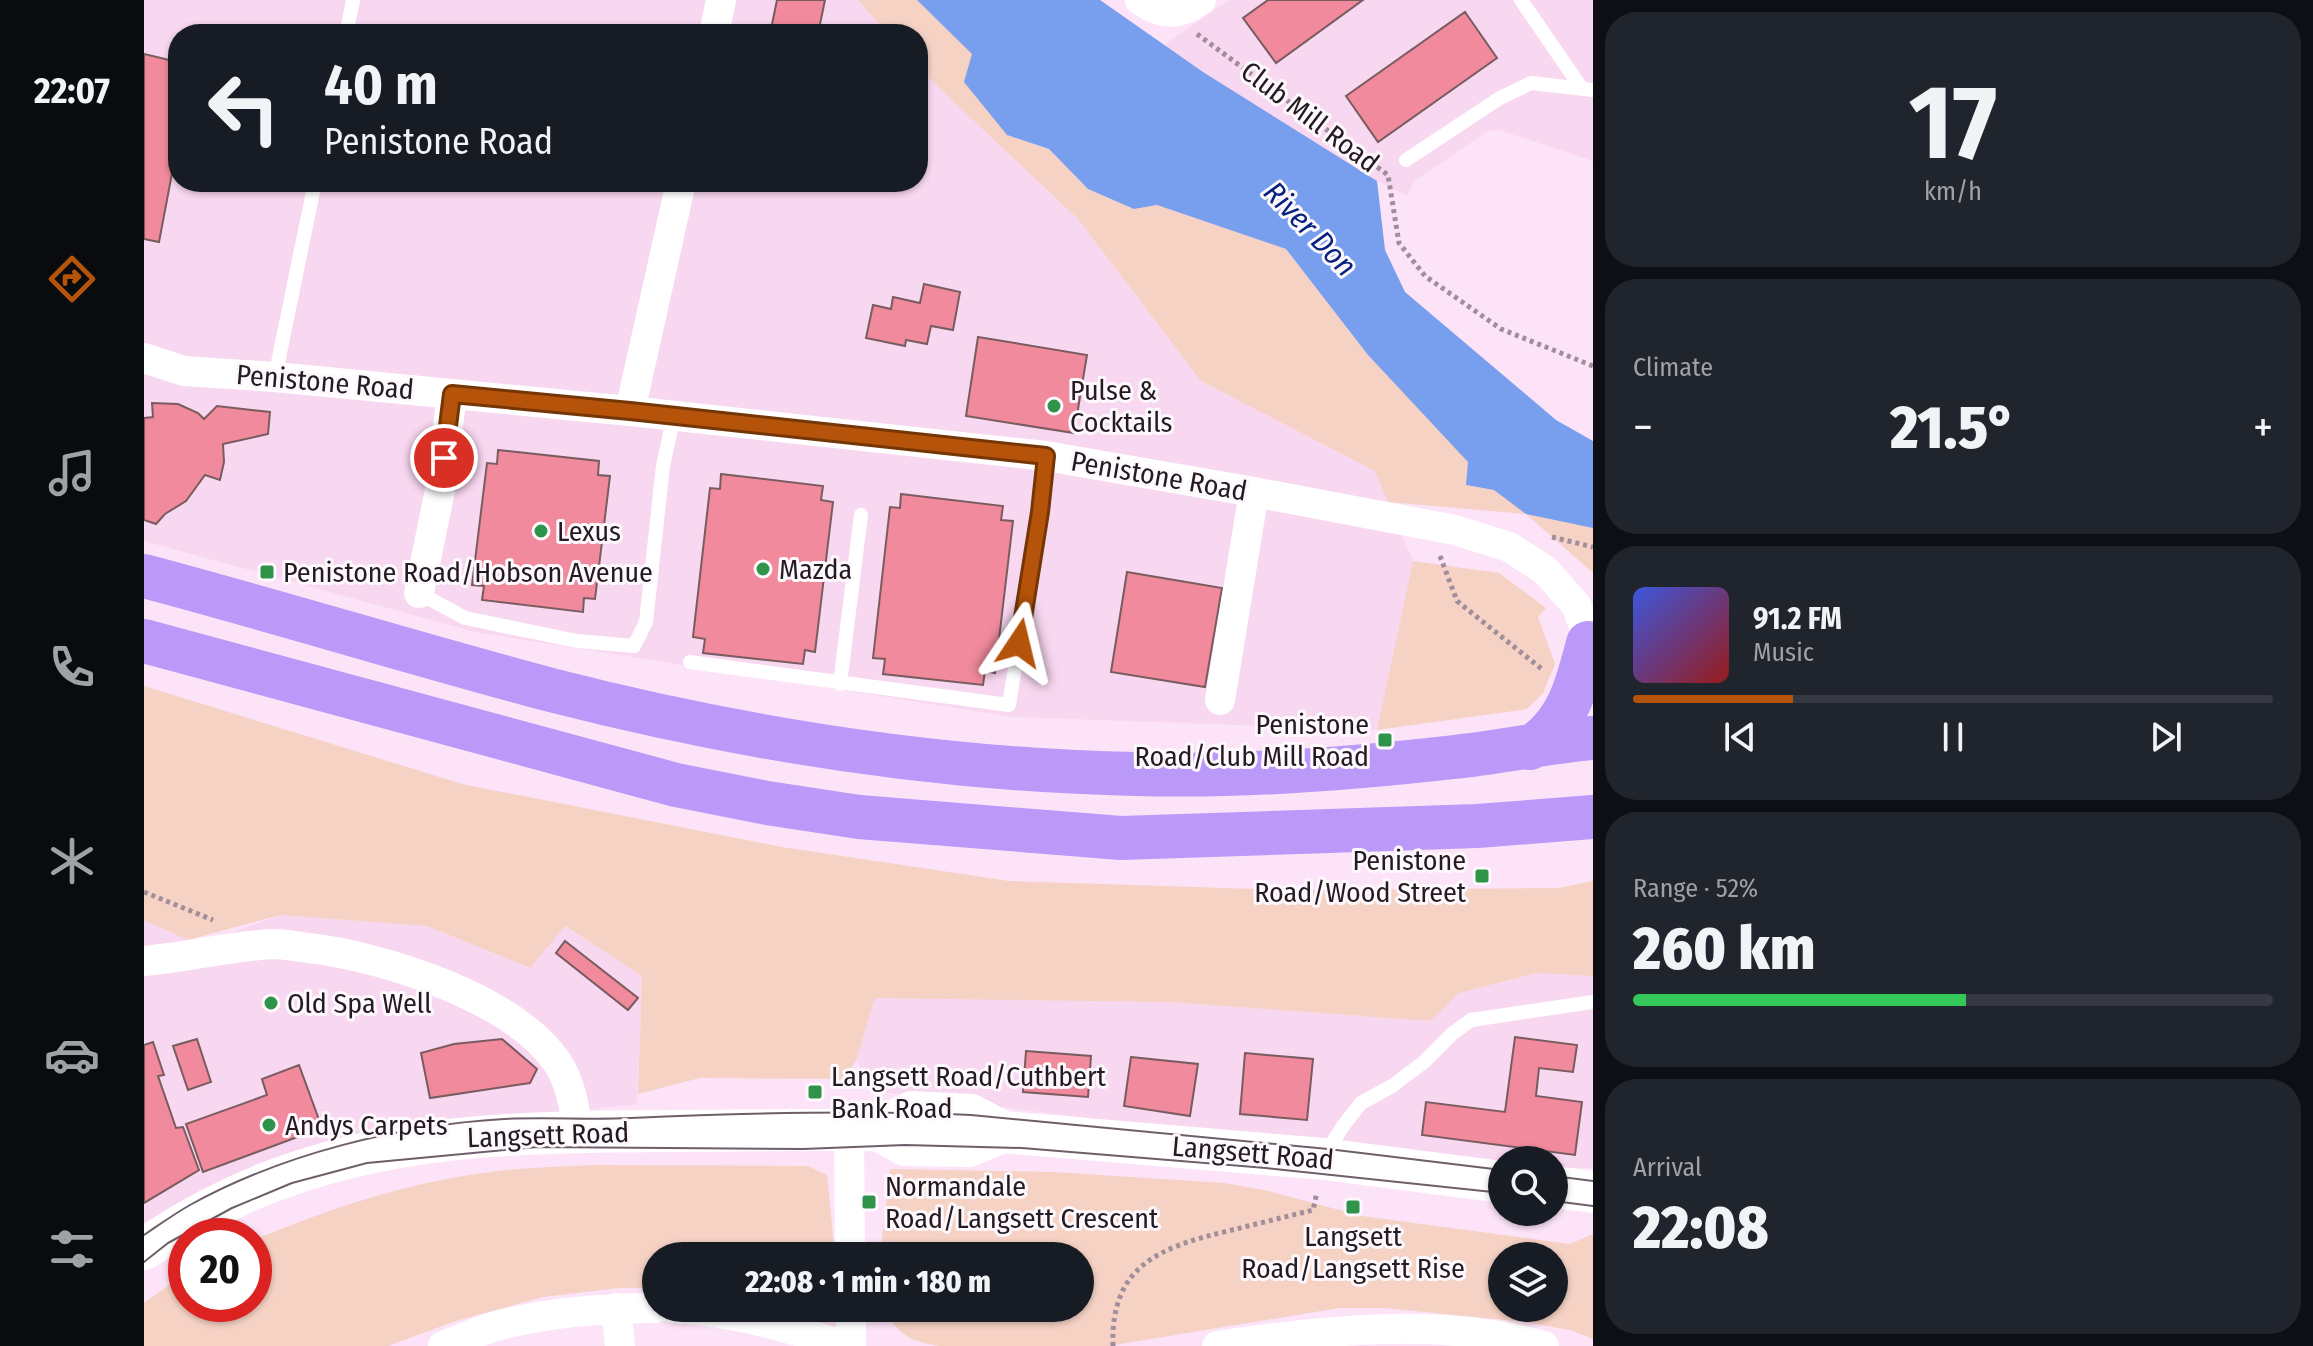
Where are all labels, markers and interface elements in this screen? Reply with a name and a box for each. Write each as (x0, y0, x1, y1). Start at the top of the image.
text: 40 m (324, 52, 438, 119)
street label: Club Mill Road (1235, 55, 1385, 179)
icon: left (192, 56, 296, 160)
text: 17 (1909, 61, 1997, 186)
text: 22:07 (34, 69, 110, 113)
text: Penistone Road (324, 120, 553, 164)
water label: River Don (1256, 174, 1364, 284)
text: km/h (1924, 176, 1982, 207)
icon: directions (44, 251, 100, 307)
text: Climate (1633, 352, 1713, 383)
street label: Penistone Road (235, 358, 415, 406)
place label: Pulse & Cocktails (1070, 374, 1173, 439)
text: 21.5° (1890, 392, 2016, 464)
marker: Pulse & Cocktails (1045, 397, 1063, 415)
text: − (1633, 401, 1653, 454)
text: + (2253, 401, 2273, 454)
pin (410, 424, 478, 492)
icon: arrive (422, 436, 466, 480)
street label: Penistone Road (1068, 444, 1250, 508)
icon: music (44, 445, 100, 501)
place label: Lexus (557, 515, 621, 548)
marker: Lexus (532, 522, 550, 540)
place label: Mazda (779, 553, 852, 586)
place label: Penistone Road/Hobson Avenue (283, 556, 653, 589)
marker: Mazda (754, 560, 772, 578)
marker: Penistone Road/Hobson Avenue (258, 563, 276, 581)
position arrow (977, 601, 1061, 685)
text: 91.2 FM (1753, 601, 1842, 637)
text: Music (1753, 637, 1814, 668)
icon: phone (44, 639, 100, 695)
place label: Penistone Road/Club Mill Road (1135, 708, 1369, 773)
icon: previous (1718, 715, 1762, 759)
icon: pause (1931, 715, 1975, 759)
icon: next (2144, 715, 2188, 759)
marker: Penistone Road/Club Mill Road (1376, 731, 1394, 749)
icon: climate (44, 833, 100, 889)
place label: Penistone Road/Wood Street (1254, 844, 1467, 909)
marker: Penistone Road/Wood Street (1473, 867, 1491, 885)
text: Range · 52% (1633, 873, 1758, 904)
text: 260 km (1633, 913, 1815, 985)
place label: Old Spa Well (287, 987, 432, 1020)
marker: Old Spa Well (262, 994, 280, 1012)
icon: car (44, 1027, 100, 1083)
place label: Langsett Road/Cuthbert Bank Road (831, 1060, 1107, 1125)
marker: Langsett Road/Cuthbert Bank Road (806, 1083, 824, 1101)
place label: Andys Carpets (285, 1109, 448, 1142)
marker: Andys Carpets (260, 1116, 278, 1134)
street label: Langsett Road (466, 1116, 630, 1154)
street label: Langsett Road (1171, 1129, 1335, 1177)
map controls (1488, 1146, 1568, 1322)
button: search (1488, 1146, 1568, 1226)
text: Arrival (1633, 1152, 1702, 1183)
place label: Normandale Road/Langsett Crescent (885, 1170, 1159, 1235)
text: 22:08 (1633, 1192, 1769, 1264)
marker: Normandale Road/Langsett Crescent (860, 1193, 878, 1211)
marker: Langsett Road/Langsett Rise (1344, 1198, 1362, 1216)
speed limit sign: 20 (168, 1218, 272, 1322)
place label: Langsett Road/Langsett Rise (1241, 1220, 1465, 1285)
icon: filters (44, 1221, 100, 1277)
button: layers (1488, 1242, 1568, 1322)
text: 22:08 · 1 min · 180 m (745, 1264, 991, 1300)

